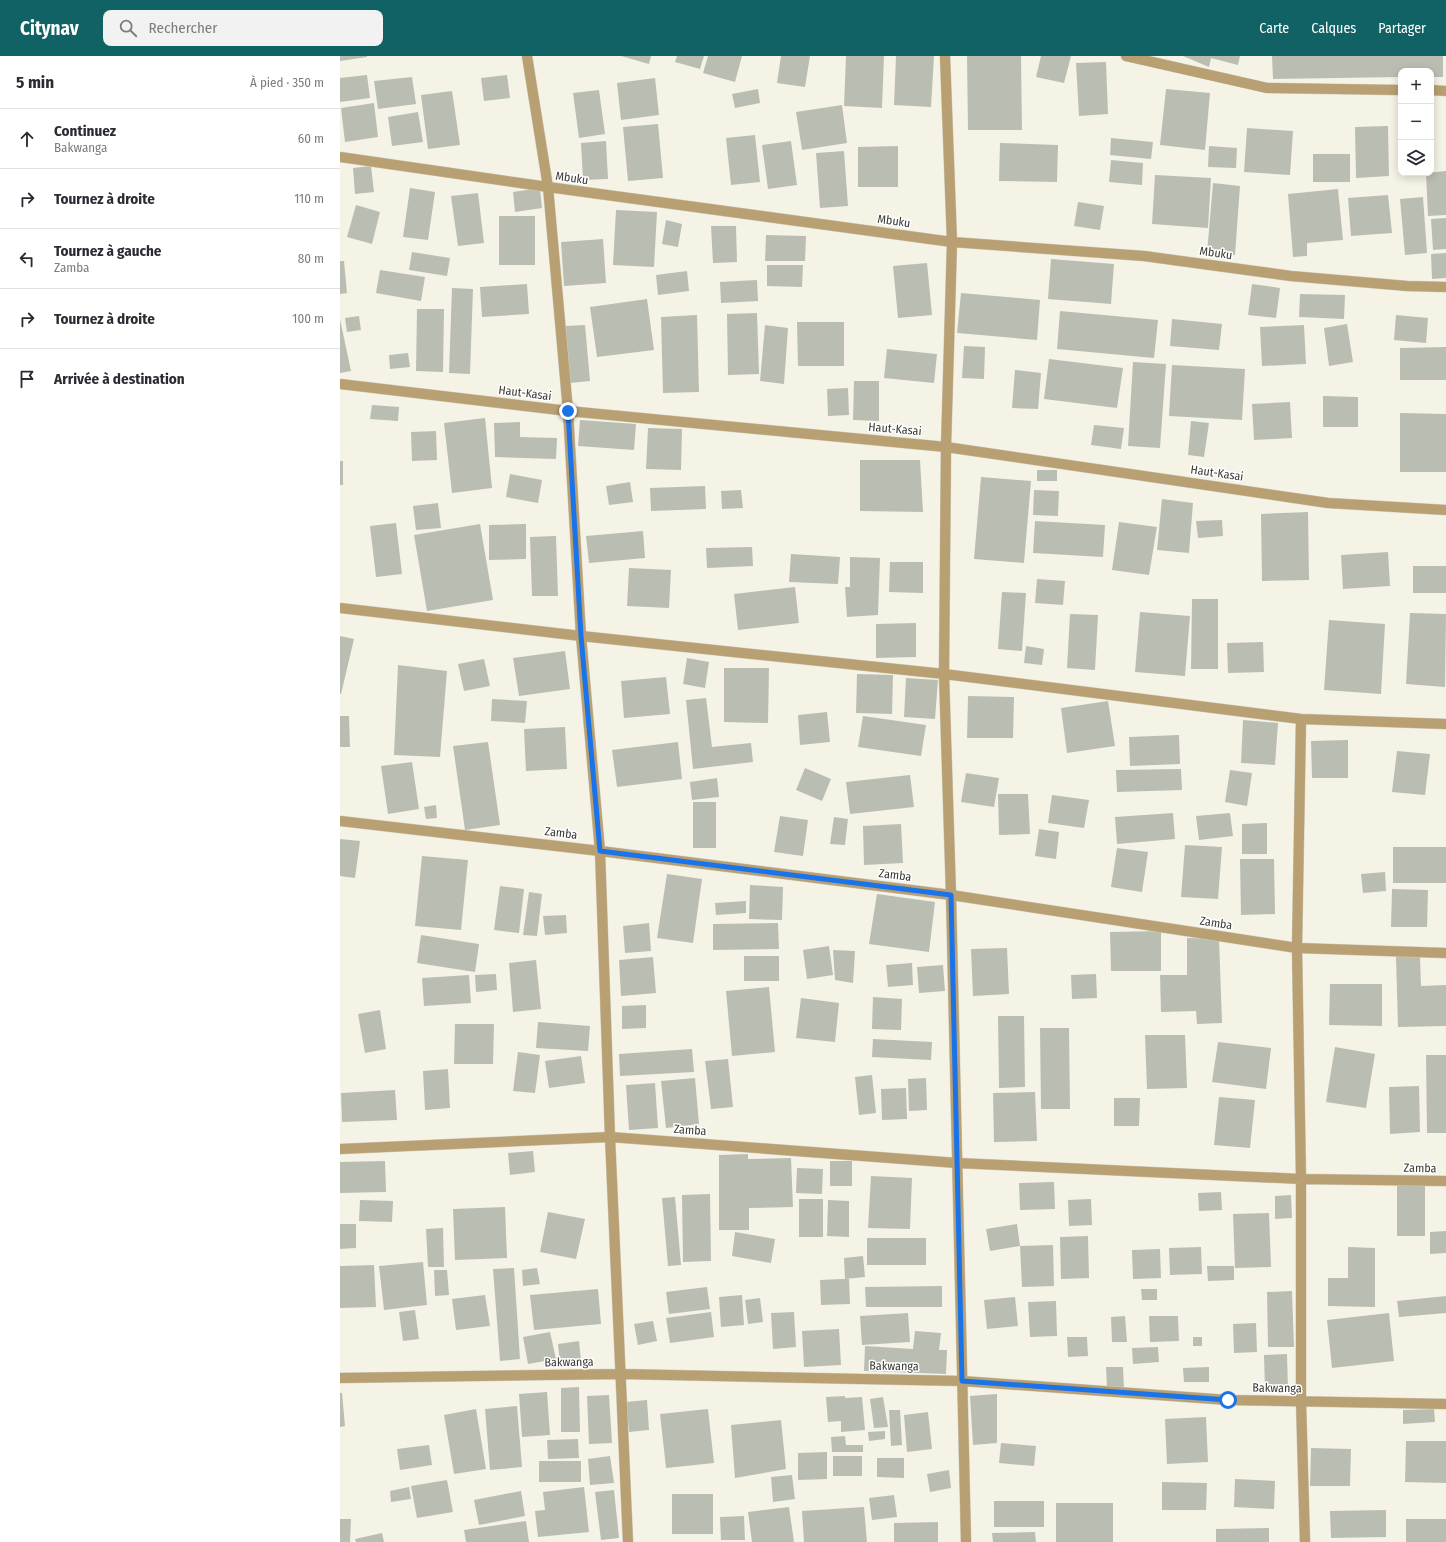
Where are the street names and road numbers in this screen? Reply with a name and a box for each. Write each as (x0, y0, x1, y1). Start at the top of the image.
street label: Mbuku (555, 169, 589, 187)
street label: Mbuku (877, 212, 911, 230)
street label: Mbuku (1199, 244, 1233, 262)
street label: Haut-Kasai (498, 383, 552, 403)
street label: Haut-Kasai (868, 420, 922, 438)
street label: Haut-Kasai (1190, 462, 1244, 484)
street label: Zamba (544, 824, 578, 842)
street label: Zamba (878, 866, 912, 884)
street label: Zamba (1199, 914, 1233, 932)
street label: Zamba (673, 1122, 707, 1138)
street label: Zamba (1404, 1161, 1437, 1175)
street label: Bakwanga (544, 1355, 594, 1369)
street label: Bakwanga (869, 1359, 919, 1373)
street label: Bakwanga (1252, 1381, 1302, 1395)

